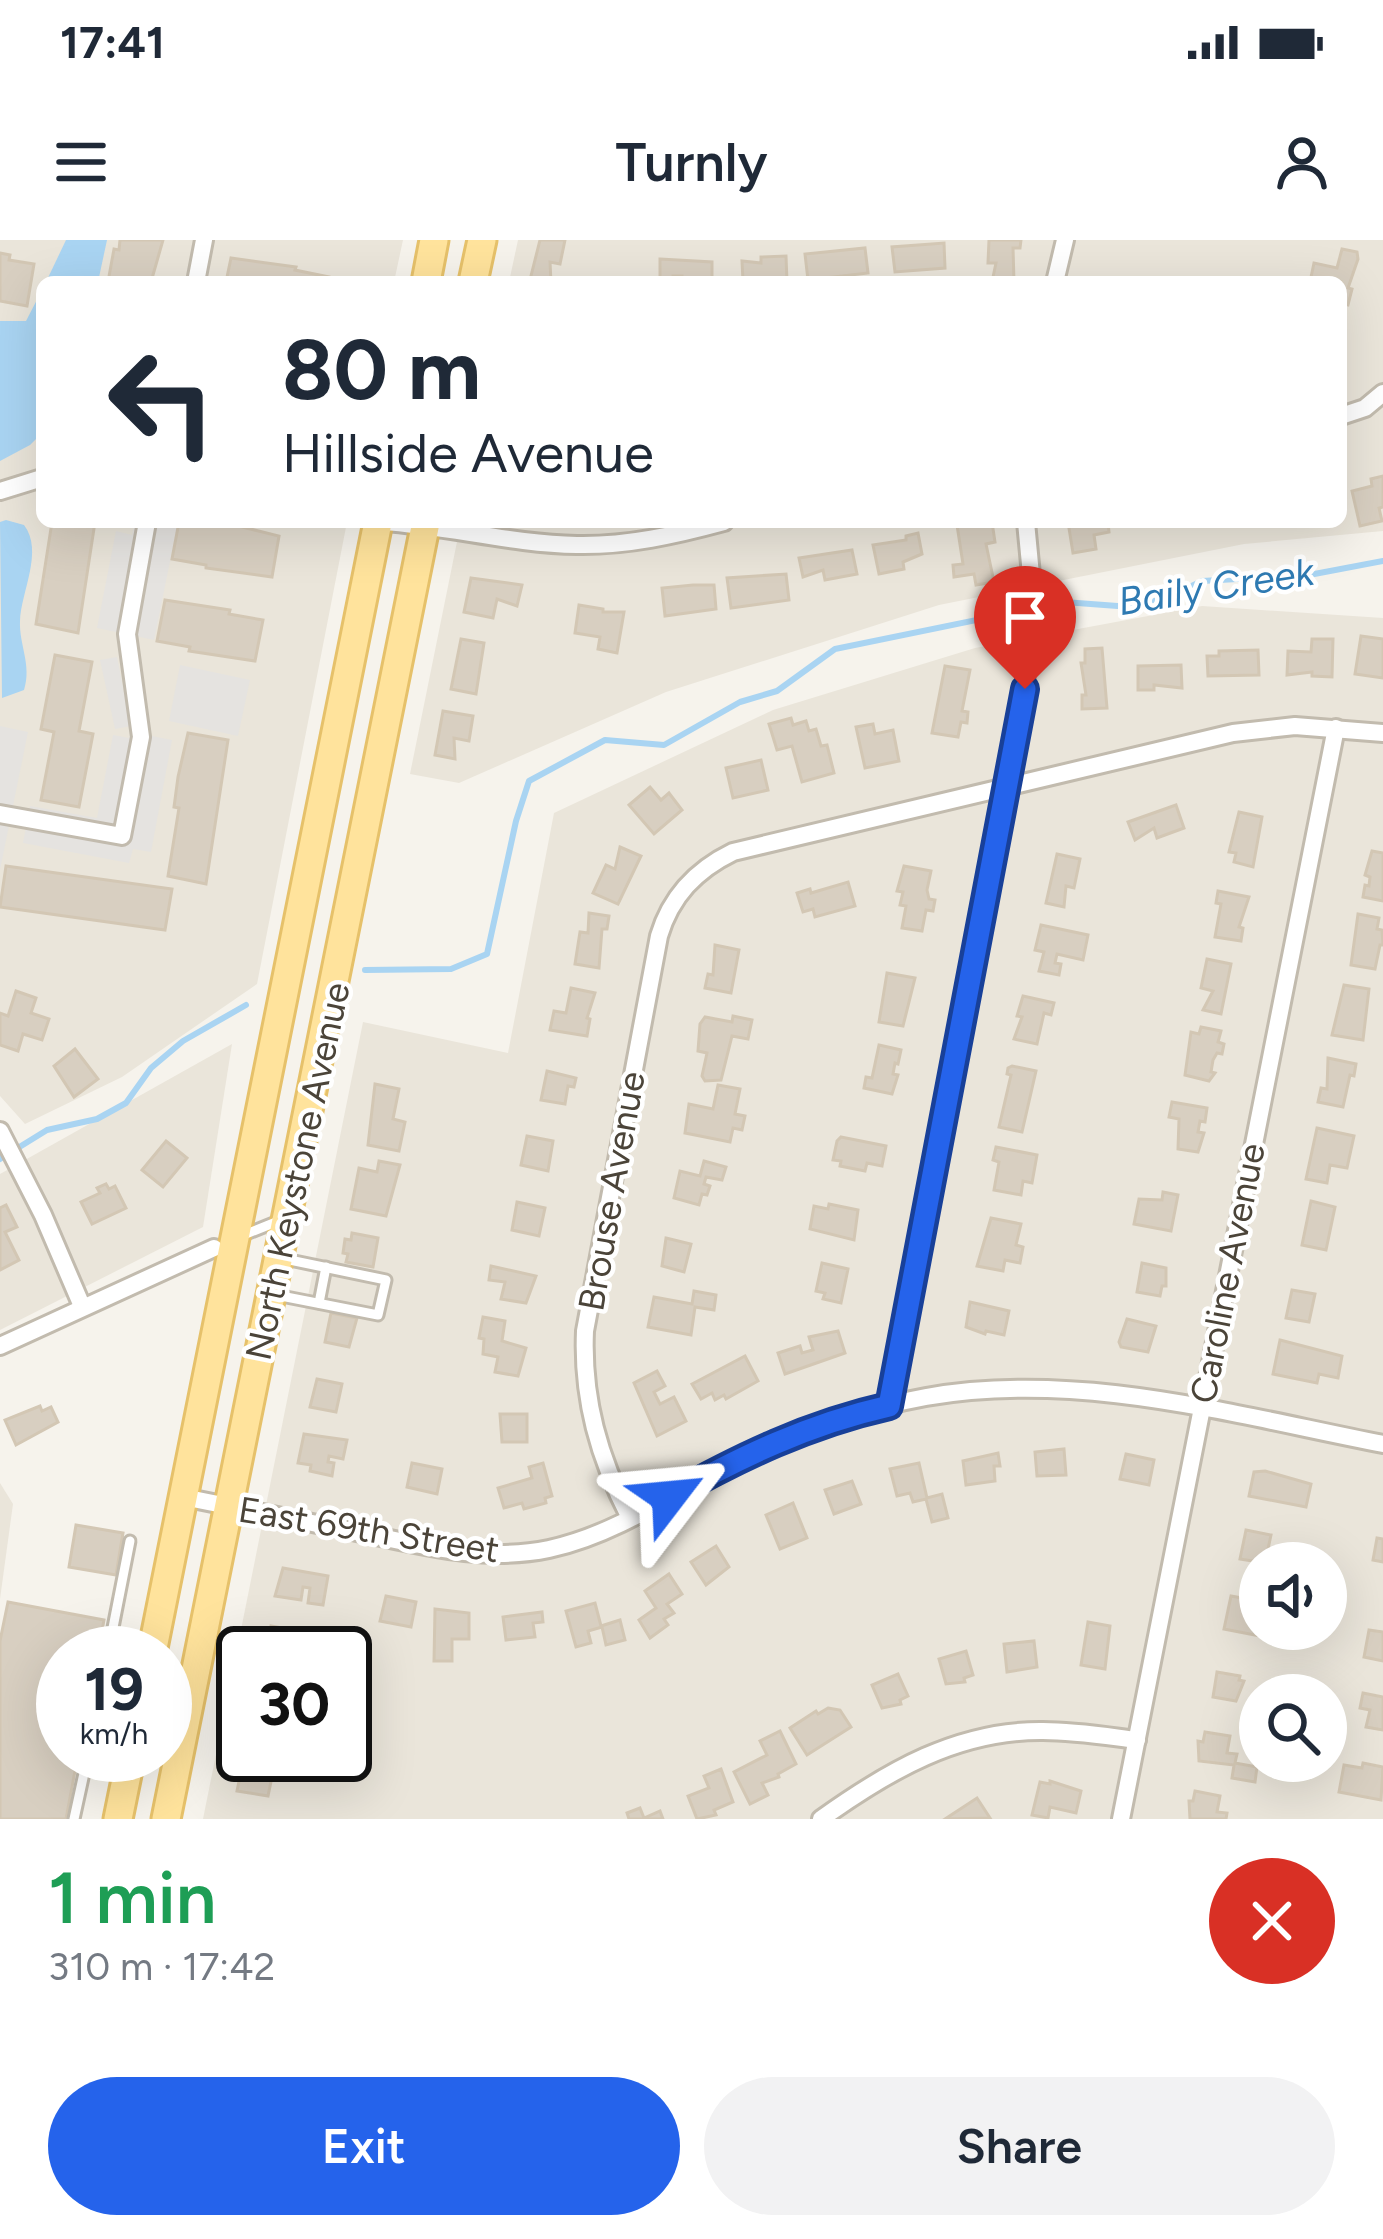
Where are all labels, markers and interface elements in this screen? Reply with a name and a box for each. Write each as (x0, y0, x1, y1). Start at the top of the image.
text: 17:41 (60, 15, 165, 69)
icon: menu (48, 129, 114, 195)
icon: person (1269, 129, 1335, 195)
text: Turnly (616, 130, 767, 195)
text: 80 m (282, 319, 481, 420)
icon: left (84, 324, 240, 480)
text: Hillside Avenue (282, 421, 654, 486)
water label: Baily Creek (1115, 548, 1318, 625)
pin (974, 566, 1076, 689)
icon: arrive (992, 584, 1058, 650)
street label: North Keystone Avenue (236, 978, 359, 1364)
street label: Brouse Avenue (569, 1068, 654, 1314)
street label: Caroline Avenue (1181, 1139, 1274, 1407)
position arrow (606, 1434, 732, 1560)
street label: East 69th Street (236, 1488, 502, 1571)
map controls (1239, 1542, 1347, 1782)
button: sound (1239, 1542, 1347, 1650)
speed limit sign: 30 (216, 1626, 372, 1782)
text: 19 (84, 1653, 144, 1725)
button: search (1239, 1674, 1347, 1782)
text: km/h (80, 1715, 148, 1752)
text: 1 min (48, 1855, 216, 1941)
button: close (1209, 1858, 1335, 1984)
text: 310 m · 17:42 (48, 1943, 275, 1990)
button: Exit (48, 2077, 680, 2215)
button: Share (704, 2077, 1335, 2215)

